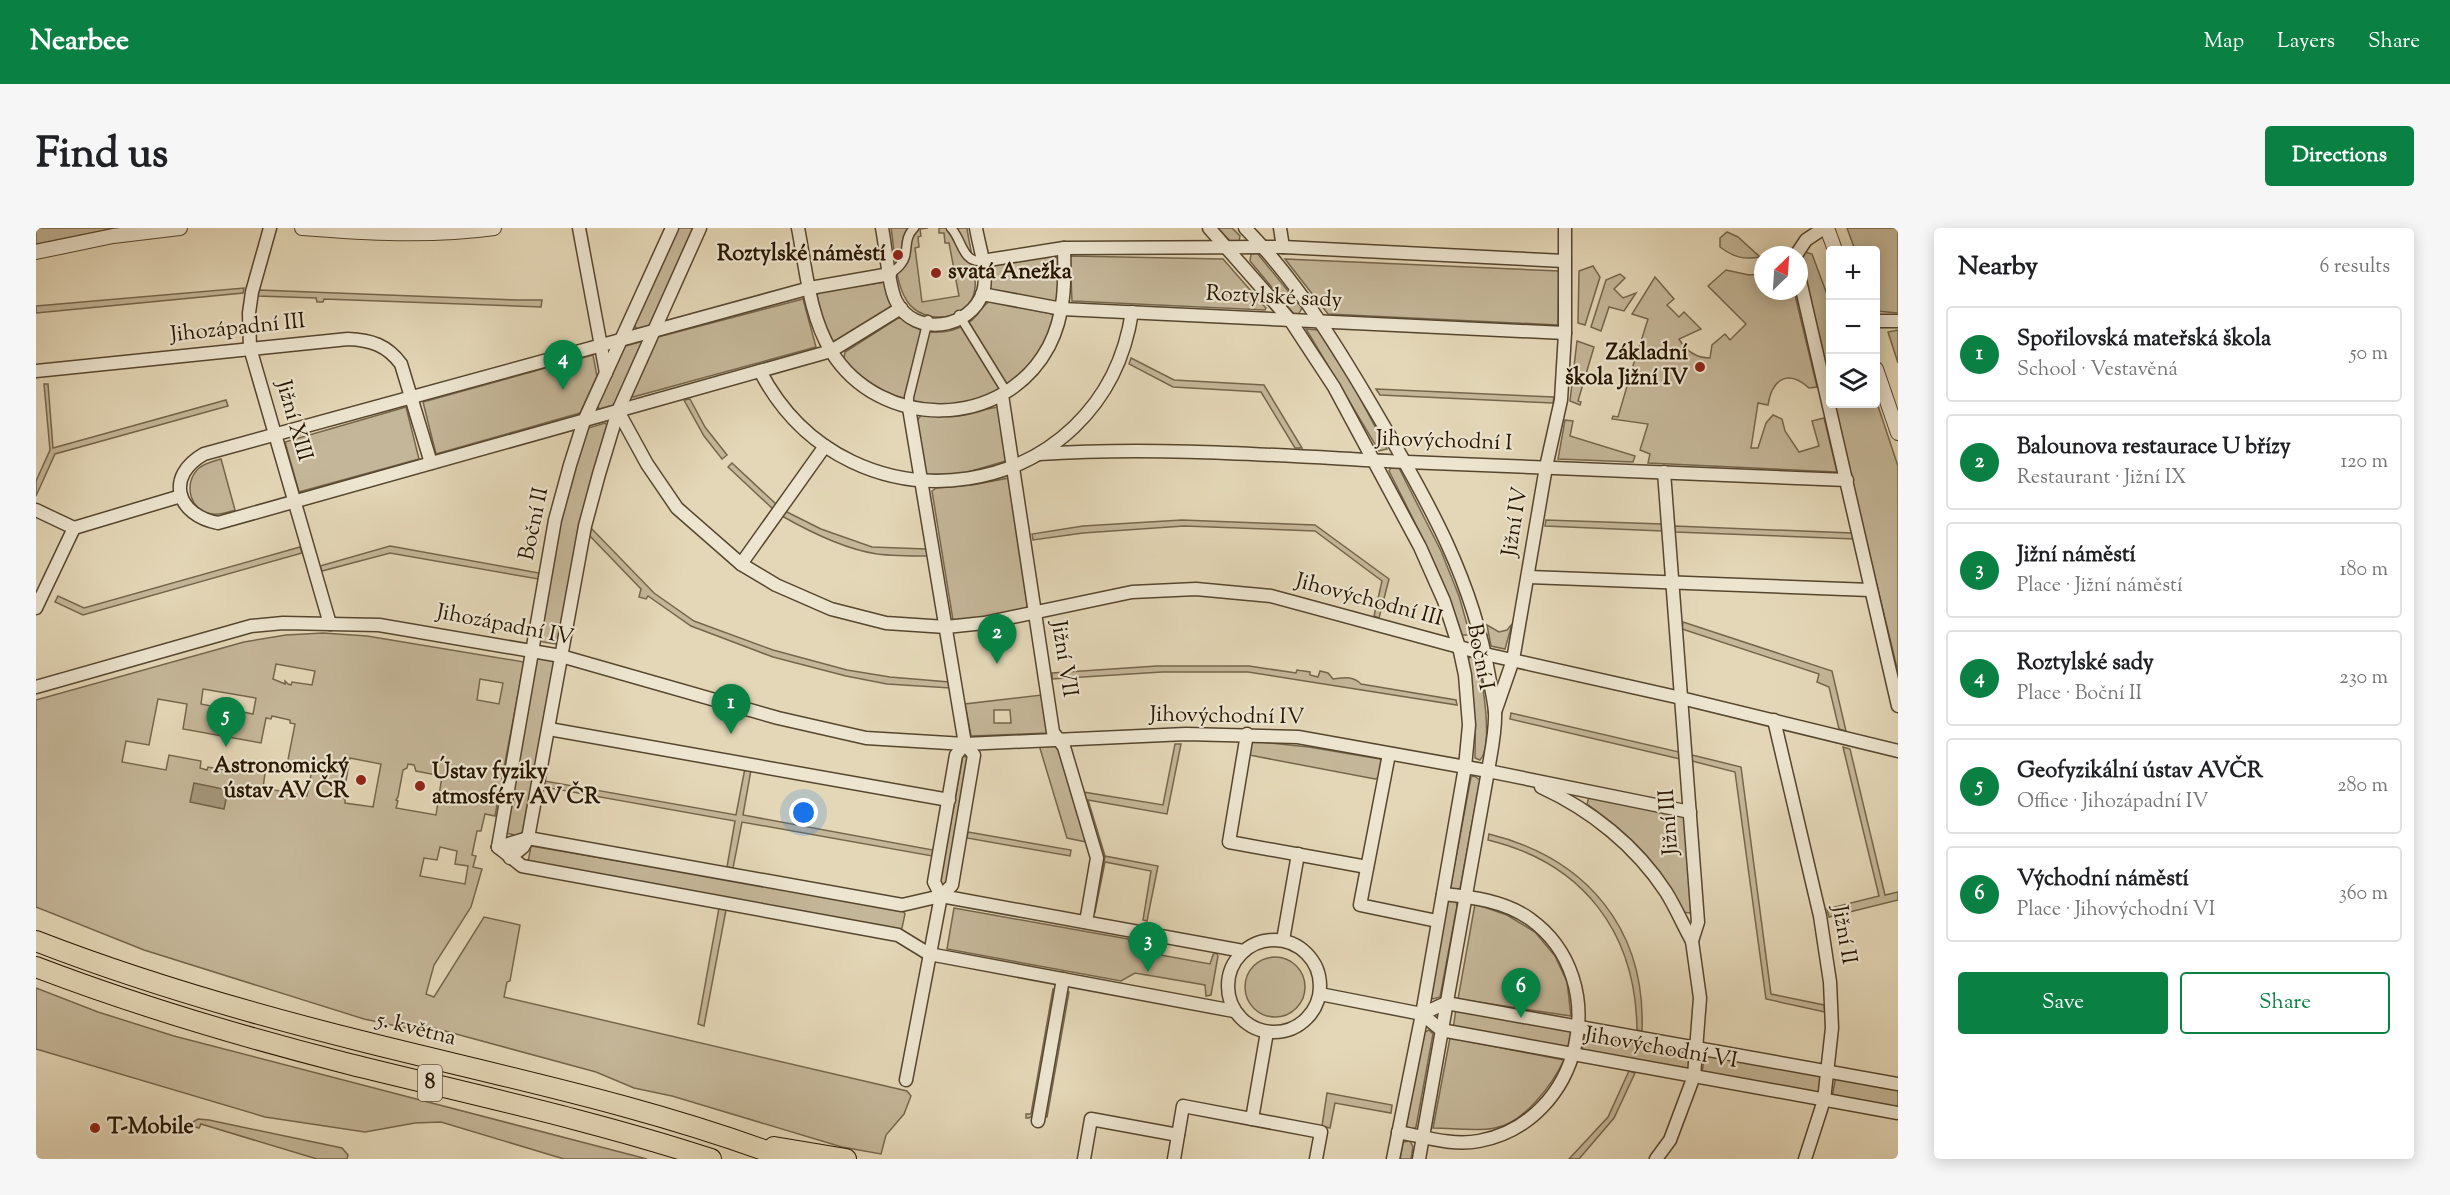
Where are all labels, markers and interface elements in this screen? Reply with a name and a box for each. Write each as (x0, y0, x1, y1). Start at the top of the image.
text: Nearbee (30, 22, 129, 62)
text: Map (2204, 27, 2244, 57)
text: Layers (2277, 27, 2335, 57)
text: Share (2368, 27, 2420, 57)
text: Find us (36, 126, 168, 186)
button: Directions (2265, 126, 2414, 186)
place label: Roztylské náměstí (717, 239, 887, 271)
north arrow (1754, 246, 1808, 300)
map controls (1826, 246, 1880, 408)
button: + (1826, 246, 1880, 300)
marker: Roztylské náměstí (891, 248, 905, 262)
text: Nearby (1958, 249, 2038, 286)
text: 6 results (2320, 253, 2390, 282)
place label: svatá Anežka (948, 257, 1073, 289)
marker: svatá Anežka (929, 266, 943, 280)
street label: Roztylské sady (1205, 278, 1343, 318)
button: − (1826, 300, 1880, 354)
street label: Jihozápadní III (168, 306, 307, 352)
text: Spořilovská mateřská škola (2017, 324, 2271, 356)
place label: Základní škola Jižní IV (1565, 338, 1689, 395)
pin: 4 (544, 340, 582, 390)
text: 1 (1976, 340, 1983, 369)
text: 50 m (2350, 340, 2388, 369)
button: layers (1826, 354, 1880, 408)
text: School · Vestavěná (2017, 356, 2178, 385)
marker: Základní škola Jižní IV (1693, 360, 1707, 374)
street label: Jižní XIII (266, 376, 320, 465)
street label: Jihovýchodní I (1374, 424, 1513, 460)
text: Balounova restaurace U břízy (2017, 432, 2291, 464)
text: 2 (1975, 448, 1984, 477)
text: 120 m (2340, 448, 2388, 477)
text: Restaurant · Jižní IX (2017, 464, 2186, 493)
street label: Boční II (512, 484, 558, 564)
street label: Jižní IV (1495, 485, 1537, 560)
text: Jižní náměstí (2017, 540, 2136, 572)
text: 3 (1975, 556, 1984, 585)
text: 180 m (2340, 556, 2388, 585)
street label: Jihovýchodní III (1291, 566, 1446, 636)
text: Place · Jižní náměstí (2017, 572, 2183, 601)
street label: Jihozápadní IV (433, 597, 577, 655)
pin: 2 (978, 614, 1016, 664)
street label: Jižní VII (1041, 617, 1085, 700)
street label: Boční I (1457, 621, 1501, 693)
text: Roztylské sady (2017, 648, 2154, 680)
text: 4 (1974, 664, 1985, 693)
text: 230 m (2339, 664, 2388, 693)
text: Place · Boční II (2017, 680, 2142, 709)
pin: 1 (712, 684, 750, 734)
pin: 5 (206, 698, 246, 747)
street label: Jihovýchodní IV (1148, 700, 1305, 734)
place label: Astronomický ústav AV ČR (213, 751, 350, 808)
place label: Ústav fyziky atmosféry AV ČR (432, 755, 601, 814)
text: Geofyzikální ústav AVČR (2017, 756, 2263, 788)
text: 5 (1976, 772, 1983, 801)
text: 280 m (2337, 772, 2388, 801)
marker: Astronomický ústav AV ČR (354, 773, 368, 787)
marker: Ústav fyziky atmosféry AV ČR (413, 779, 427, 793)
street label: Jižní III (1652, 788, 1688, 857)
text: Office · Jihozápadní IV (2017, 788, 2208, 817)
your location (789, 798, 818, 827)
text: Východní náměstí (2017, 864, 2189, 896)
text: 6 (1975, 880, 1984, 909)
text: 360 m (2339, 880, 2388, 909)
text: Place · Jihovýchodní VI (2017, 896, 2215, 925)
street label: Jižní II (1822, 902, 1864, 967)
pin: 3 (1128, 922, 1168, 972)
pin: 6 (1502, 968, 1540, 1018)
button: Save (1958, 972, 2168, 1034)
button: Share (2180, 972, 2390, 1034)
street label: 5. května (371, 1004, 459, 1055)
street label: Jihovýchodní VI (1581, 1020, 1740, 1078)
road number: 8 (418, 1065, 442, 1101)
place label: T-Mobile (107, 1112, 194, 1144)
marker: T-Mobile (88, 1121, 102, 1135)

